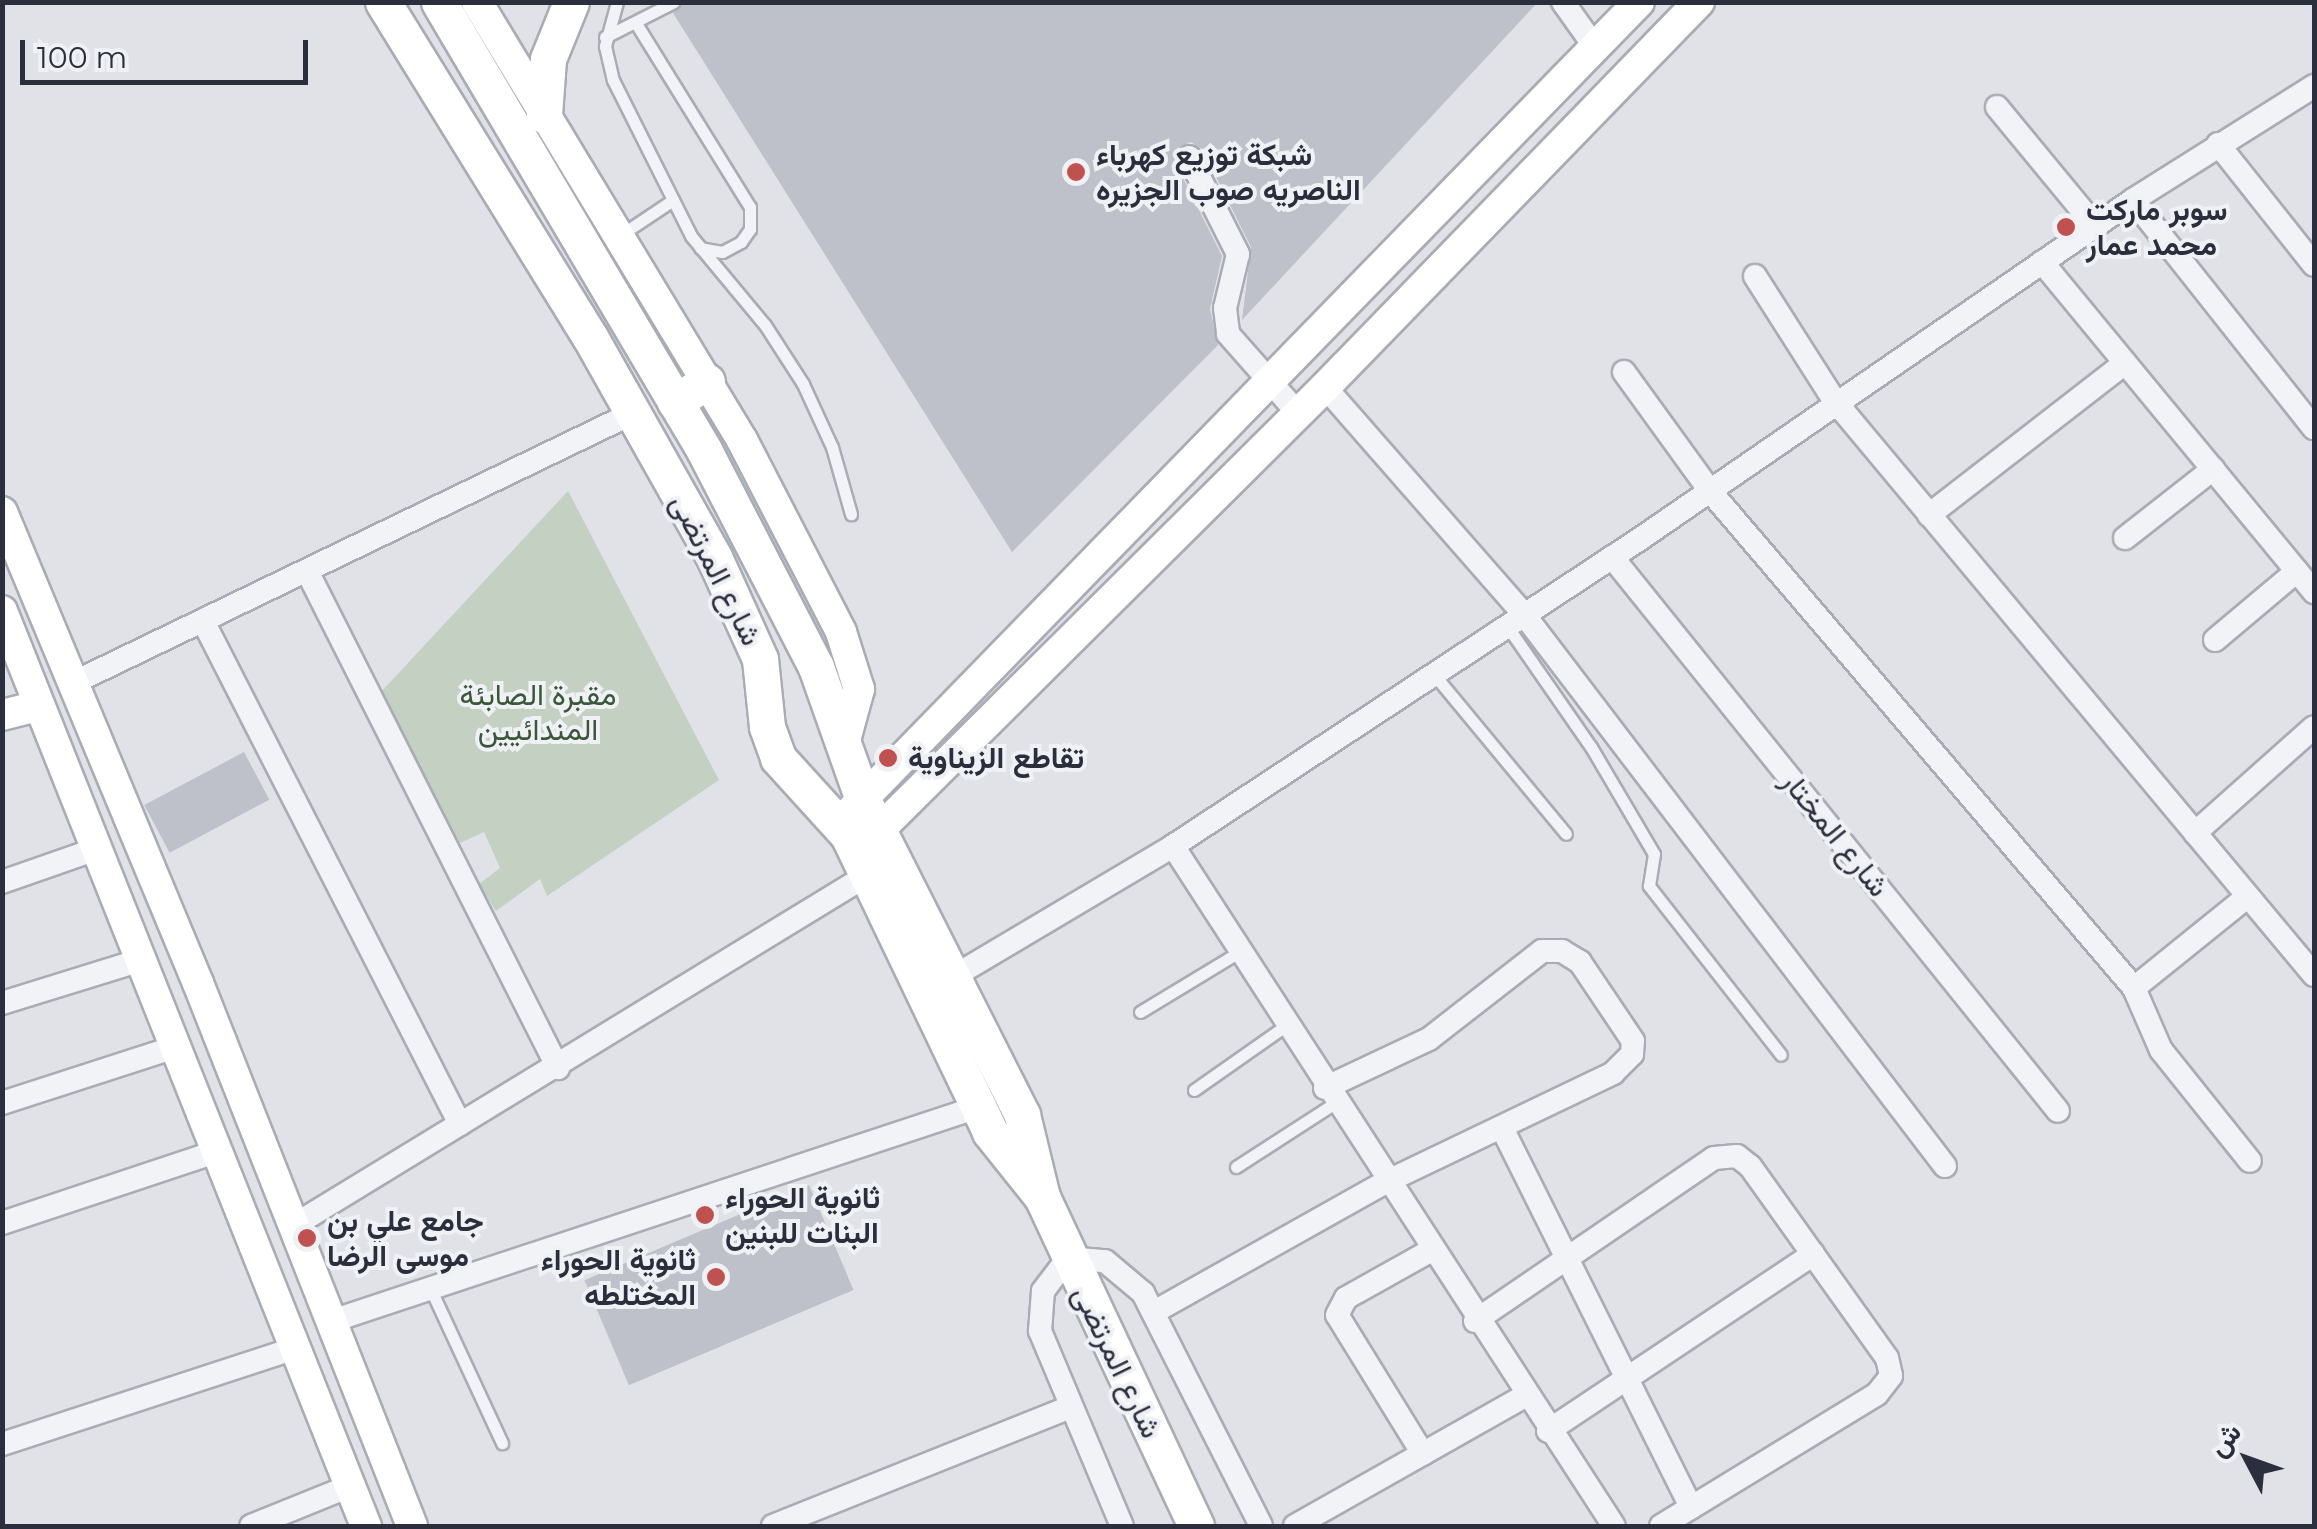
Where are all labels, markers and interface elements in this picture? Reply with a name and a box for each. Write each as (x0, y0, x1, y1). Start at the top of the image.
scale bar (25, 20, 312, 82)
text: 100 m (37, 39, 127, 76)
place label: شبكة توزيع كهرباء الناصريه صوب الجزيره (1096, 137, 1361, 208)
marker: شبكة توزيع كهرباء الناصريه صوب الجزيره (1065, 161, 1087, 183)
place label: سوبر ماركت محمد عمار (2086, 192, 2227, 262)
marker: سوبر ماركت محمد عمار (2055, 216, 2077, 238)
street label: شارع المرتضى (663, 488, 769, 652)
park label: مقبرة الصابئة المندائيين (460, 677, 616, 748)
place label: تقاطع الزيناوية (908, 740, 1084, 776)
marker: تقاطع الزيناوية (877, 747, 899, 769)
street label: شارع المختار (1773, 764, 1897, 904)
place label: ثانوية الحوراء البنات للبنين (725, 1180, 880, 1250)
place label: جامع علي بن موسى الرضا (327, 1203, 484, 1274)
marker: ثانوية الحوراء البنات للبنين (694, 1204, 716, 1226)
marker: جامع علي بن موسى الرضا (296, 1227, 318, 1249)
place label: ثانوية الحوراء المختلطه (541, 1242, 696, 1312)
marker: ثانوية الحوراء المختلطه (705, 1266, 727, 1288)
street label: شارع المرتضى (1065, 1280, 1169, 1444)
north arrow (2197, 1409, 2297, 1509)
text: ش (2200, 1415, 2248, 1463)

